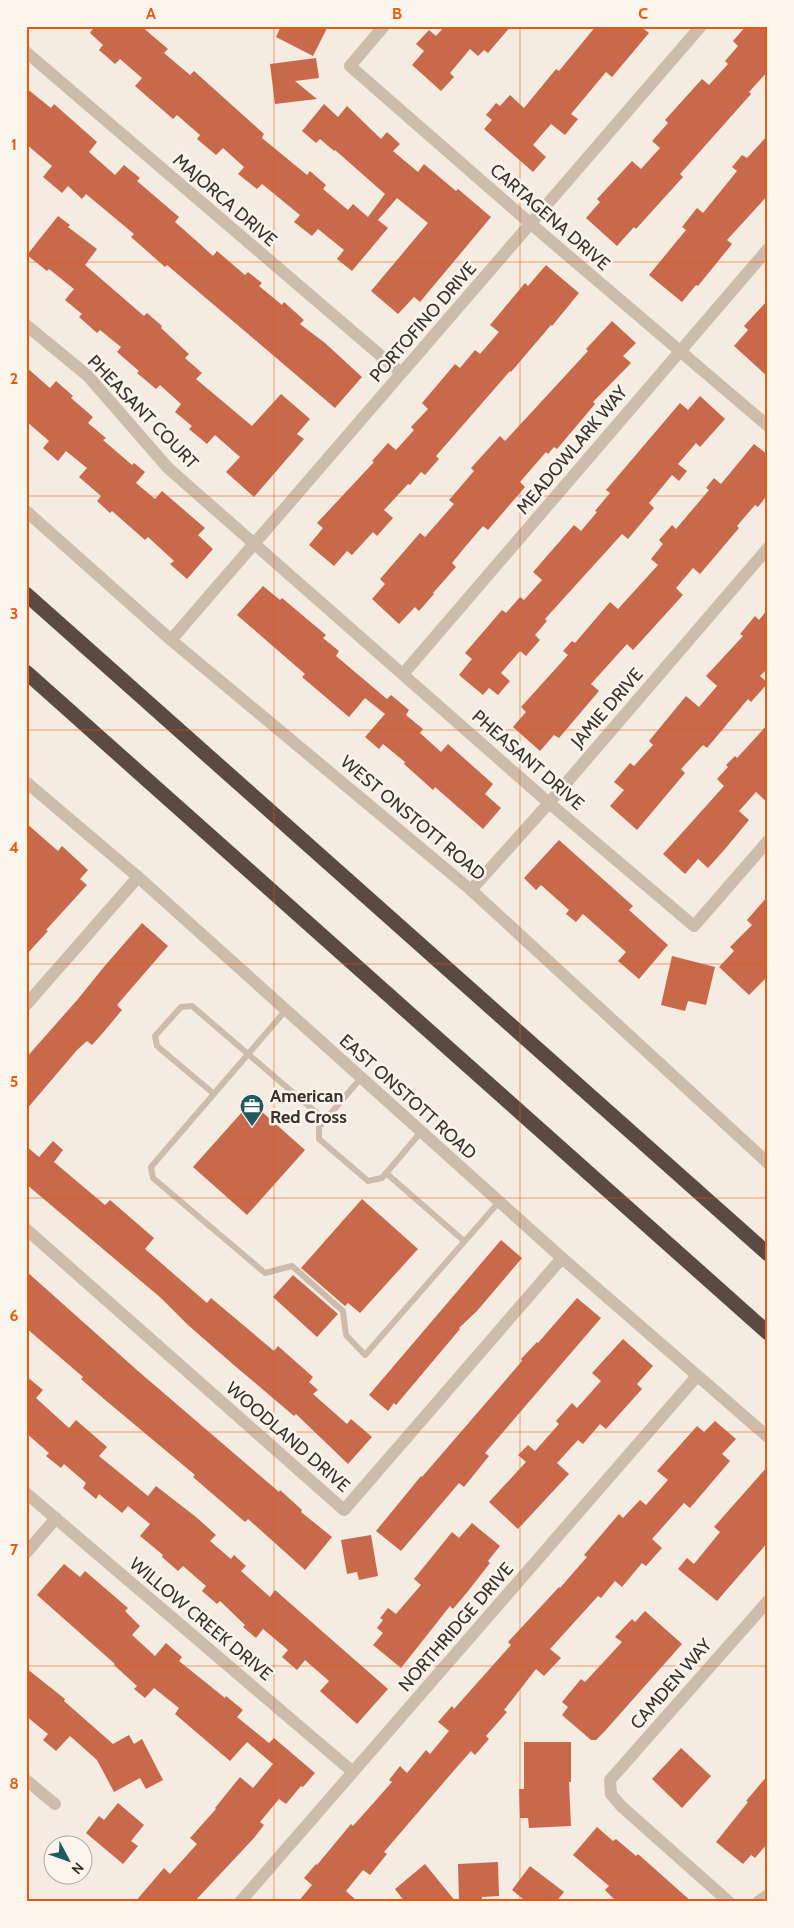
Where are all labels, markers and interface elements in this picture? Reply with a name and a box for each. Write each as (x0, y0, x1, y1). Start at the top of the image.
text: A (146, 4, 156, 23)
text: B (392, 4, 402, 23)
text: C (638, 4, 648, 23)
text: 1 (11, 135, 17, 154)
street label: MAJORCA DRIVE (168, 149, 282, 251)
street label: CARTAGENA DRIVE (486, 159, 614, 275)
street label: PORTOFINO DRIVE (365, 257, 481, 387)
street label: PHEASANT COURT (83, 350, 203, 474)
text: 2 (10, 369, 18, 388)
street label: MEADOWLARK WAY (512, 381, 633, 519)
text: 3 (10, 604, 18, 623)
street label: JAMIE DRIVE (566, 664, 648, 753)
street label: PHEASANT DRIVE (467, 705, 589, 815)
street label: WEST ONSTOTT ROAD (336, 751, 490, 885)
text: 4 (9, 838, 19, 857)
street label: EAST ONSTOTT ROAD (335, 1030, 481, 1164)
text: 5 (10, 1072, 18, 1091)
place label: American Red Cross (270, 1085, 347, 1128)
office icon: American Red Cross (239, 1093, 265, 1127)
text: 6 (10, 1306, 19, 1325)
street label: WOODLAND DRIVE (221, 1377, 355, 1497)
text: 7 (10, 1540, 19, 1559)
street label: WILLOW CREEK DRIVE (125, 1553, 277, 1685)
street label: NORTHRIDGE DRIVE (394, 1558, 518, 1696)
street label: CAMDEN WAY (626, 1634, 717, 1734)
text: 8 (9, 1774, 19, 1793)
north arrow (42, 1836, 92, 1886)
text: N (68, 1859, 88, 1878)

